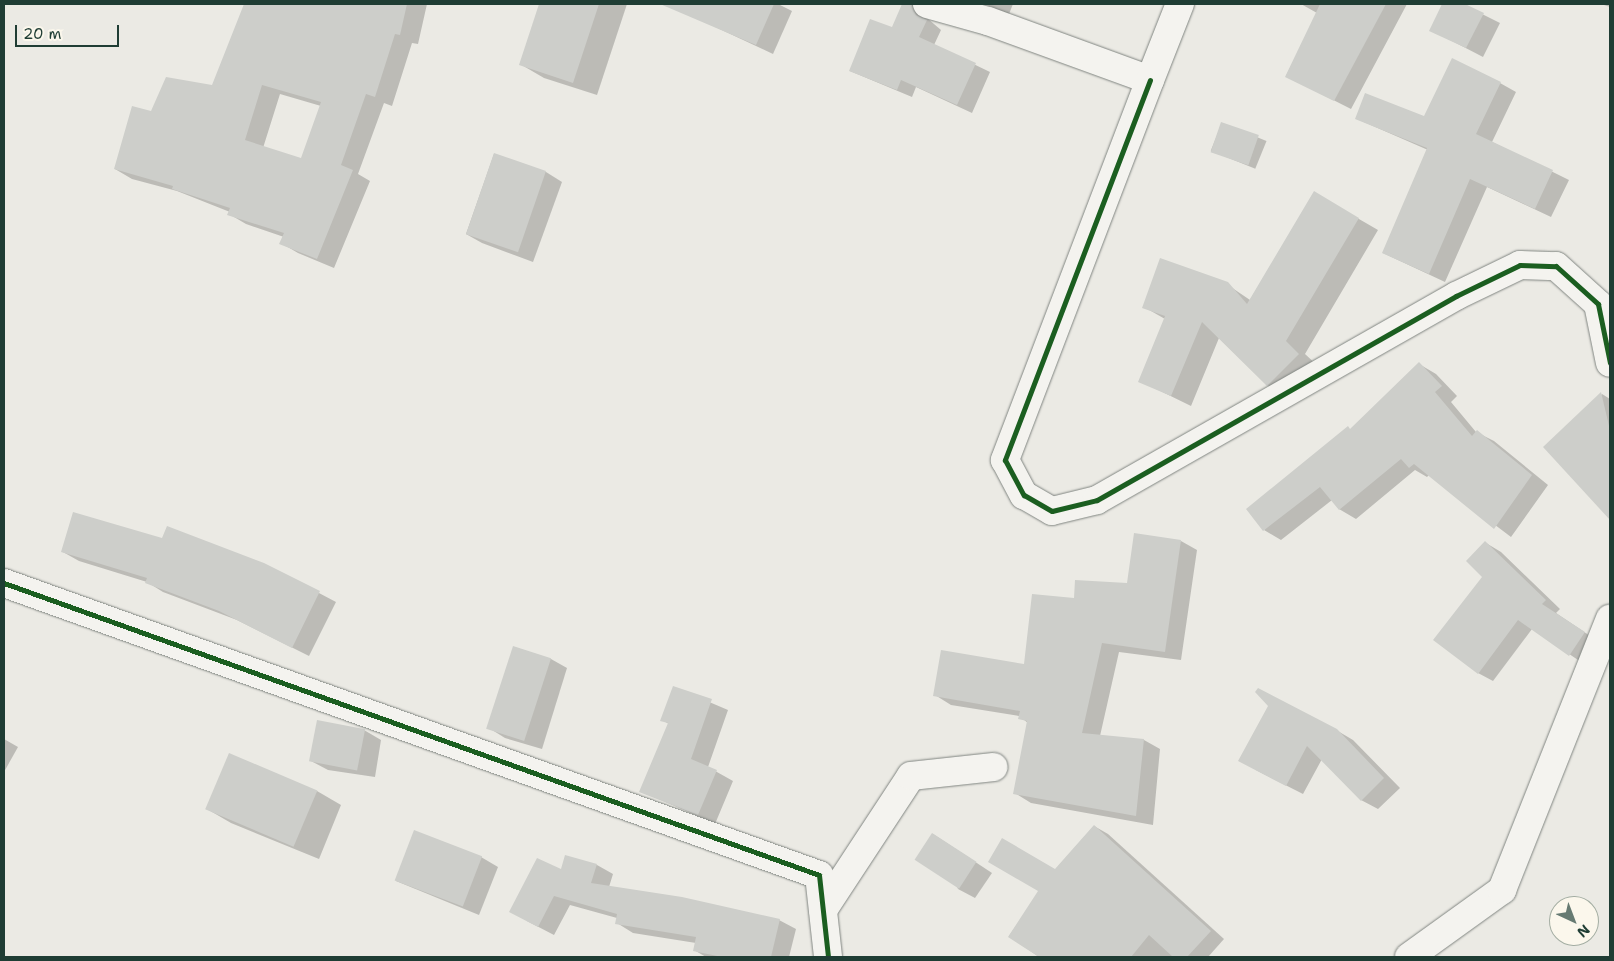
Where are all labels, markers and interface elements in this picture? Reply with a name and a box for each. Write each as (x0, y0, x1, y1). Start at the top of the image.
scale bar (18, 15, 121, 47)
text: 20 m (23, 24, 62, 44)
north arrow (1549, 896, 1599, 946)
text: N (1573, 921, 1594, 942)

